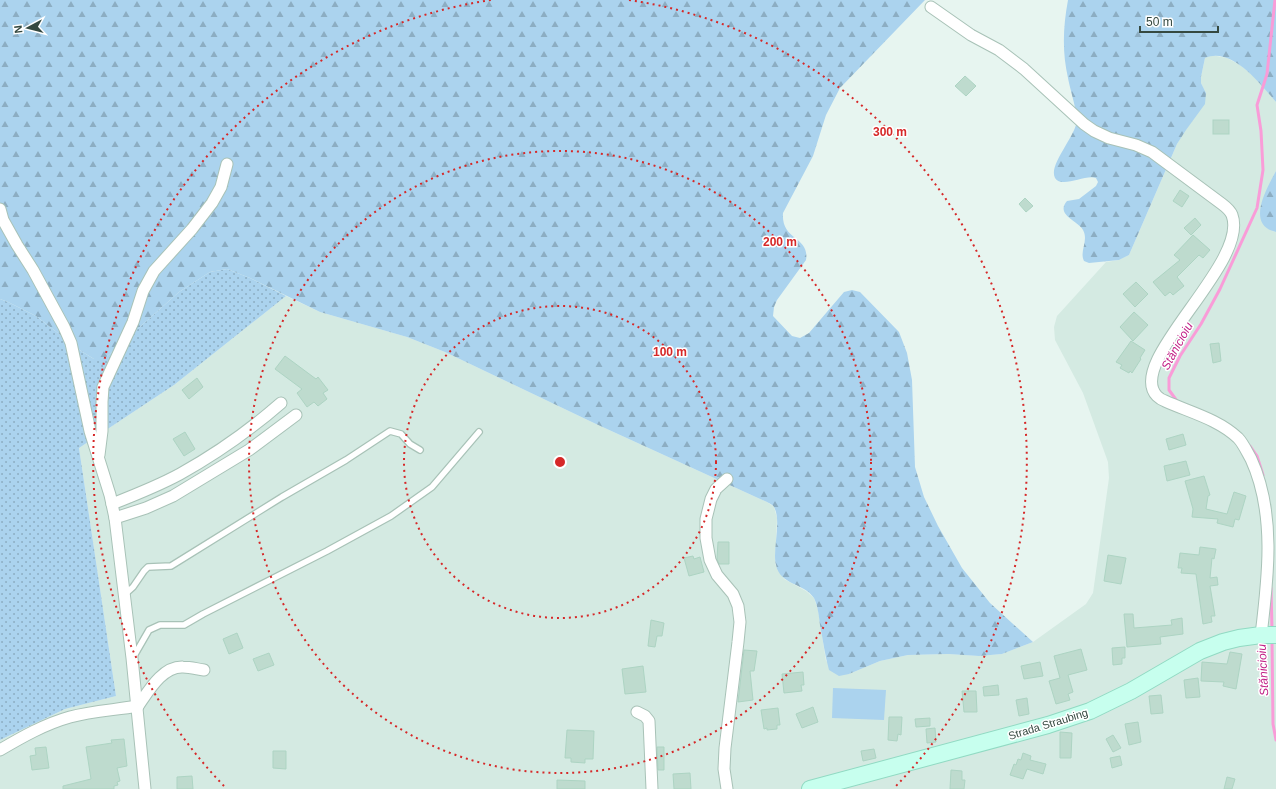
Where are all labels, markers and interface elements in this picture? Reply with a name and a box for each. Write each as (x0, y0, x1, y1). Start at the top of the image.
north arrow (8, 8, 48, 48)
scale bar (1140, 8, 1218, 34)
text: 50 m (1146, 15, 1173, 29)
text: N (12, 24, 25, 34)
text: 300 m (873, 125, 907, 139)
text: 200 m (763, 235, 797, 249)
water label: Stănicioiu (1158, 320, 1196, 372)
text: 100 m (653, 345, 687, 359)
centre of rings (553, 455, 567, 469)
water label: Stănicioiu (1255, 643, 1271, 696)
street label: Strada Straubing (1007, 706, 1089, 742)

